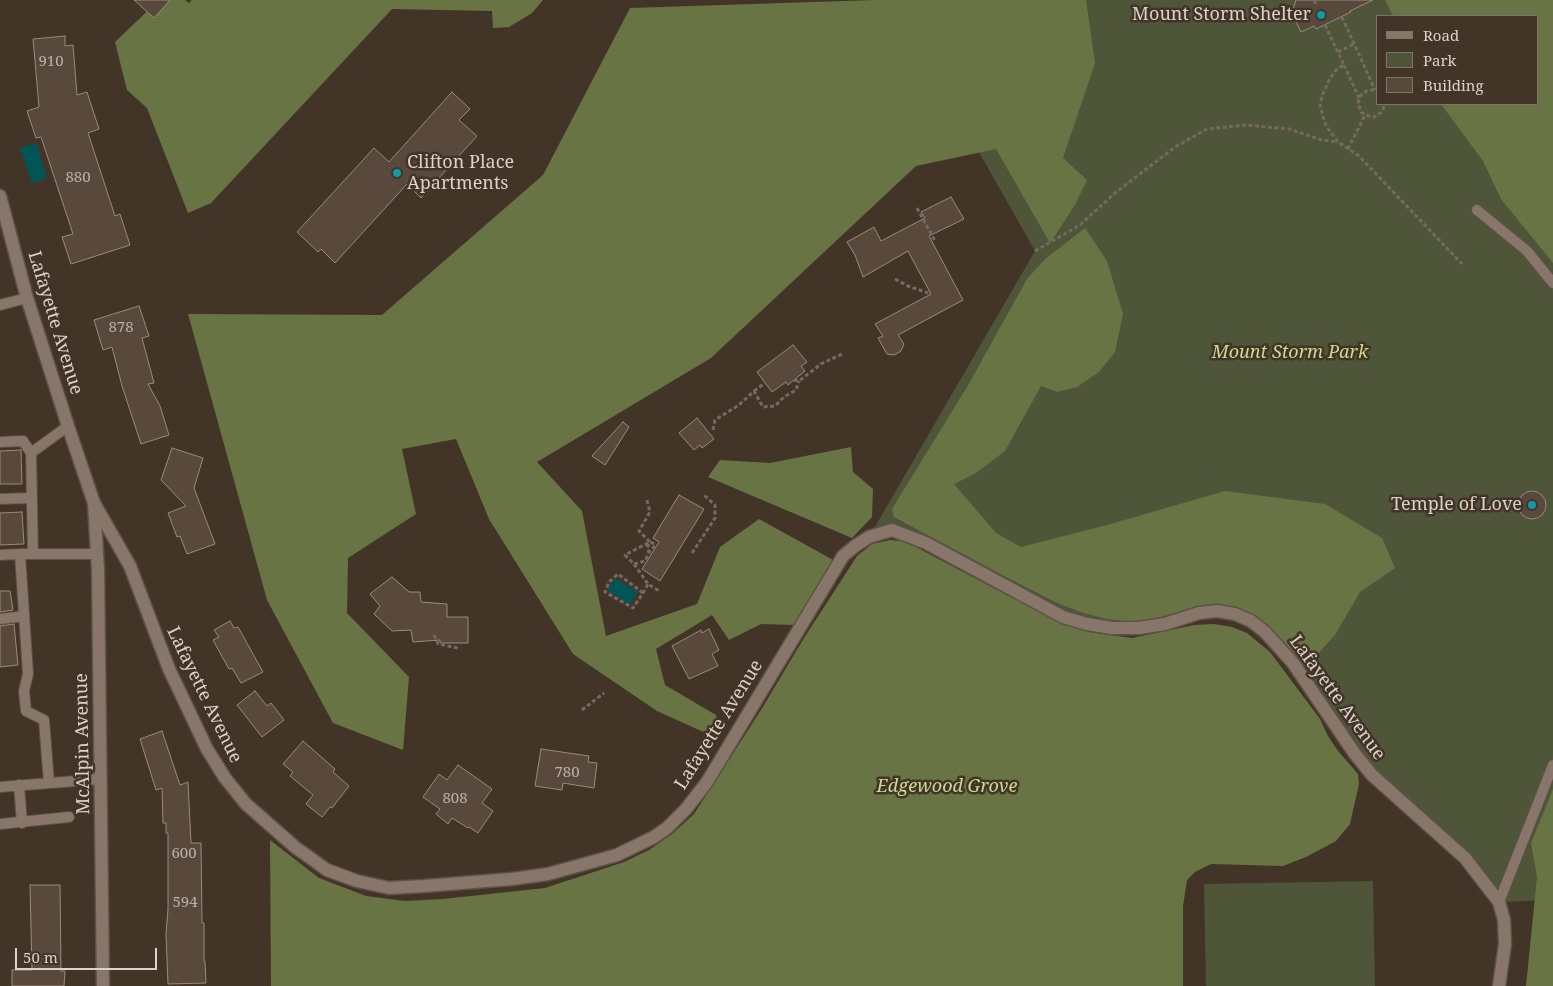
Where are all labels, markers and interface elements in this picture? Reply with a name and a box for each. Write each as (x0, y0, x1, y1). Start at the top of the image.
place label: Mount Storm Shelter (1132, 4, 1311, 26)
marker: Mount Storm Shelter (1315, 9, 1327, 21)
legend (1376, 15, 1538, 105)
text: Road (1423, 25, 1459, 45)
text: Park (1423, 50, 1456, 70)
house number: 910 (38, 53, 64, 71)
text: Building (1423, 75, 1484, 95)
place label: Clifton Place Apartments (407, 152, 514, 194)
marker: Clifton Place Apartments (391, 167, 403, 179)
house number: 880 (65, 169, 91, 187)
street label: Lafayette Avenue (23, 249, 87, 397)
house number: 878 (108, 319, 134, 337)
park label: Mount Storm Park (1212, 342, 1368, 364)
place label: Temple of Love (1391, 494, 1522, 516)
marker: Temple of Love (1526, 499, 1538, 511)
street label: Lafayette Avenue (162, 623, 246, 767)
street label: Lafayette Avenue (1285, 631, 1389, 765)
street label: Lafayette Avenue (670, 656, 768, 794)
street label: McAlpin Avenue (71, 673, 95, 815)
house number: 780 (554, 764, 580, 782)
park label: Edgewood Grove (877, 776, 1017, 798)
house number: 808 (442, 790, 468, 808)
house number: 600 (171, 845, 197, 863)
house number: 594 (172, 894, 198, 912)
scale bar (18, 938, 160, 970)
text: 50 m (23, 947, 58, 967)

